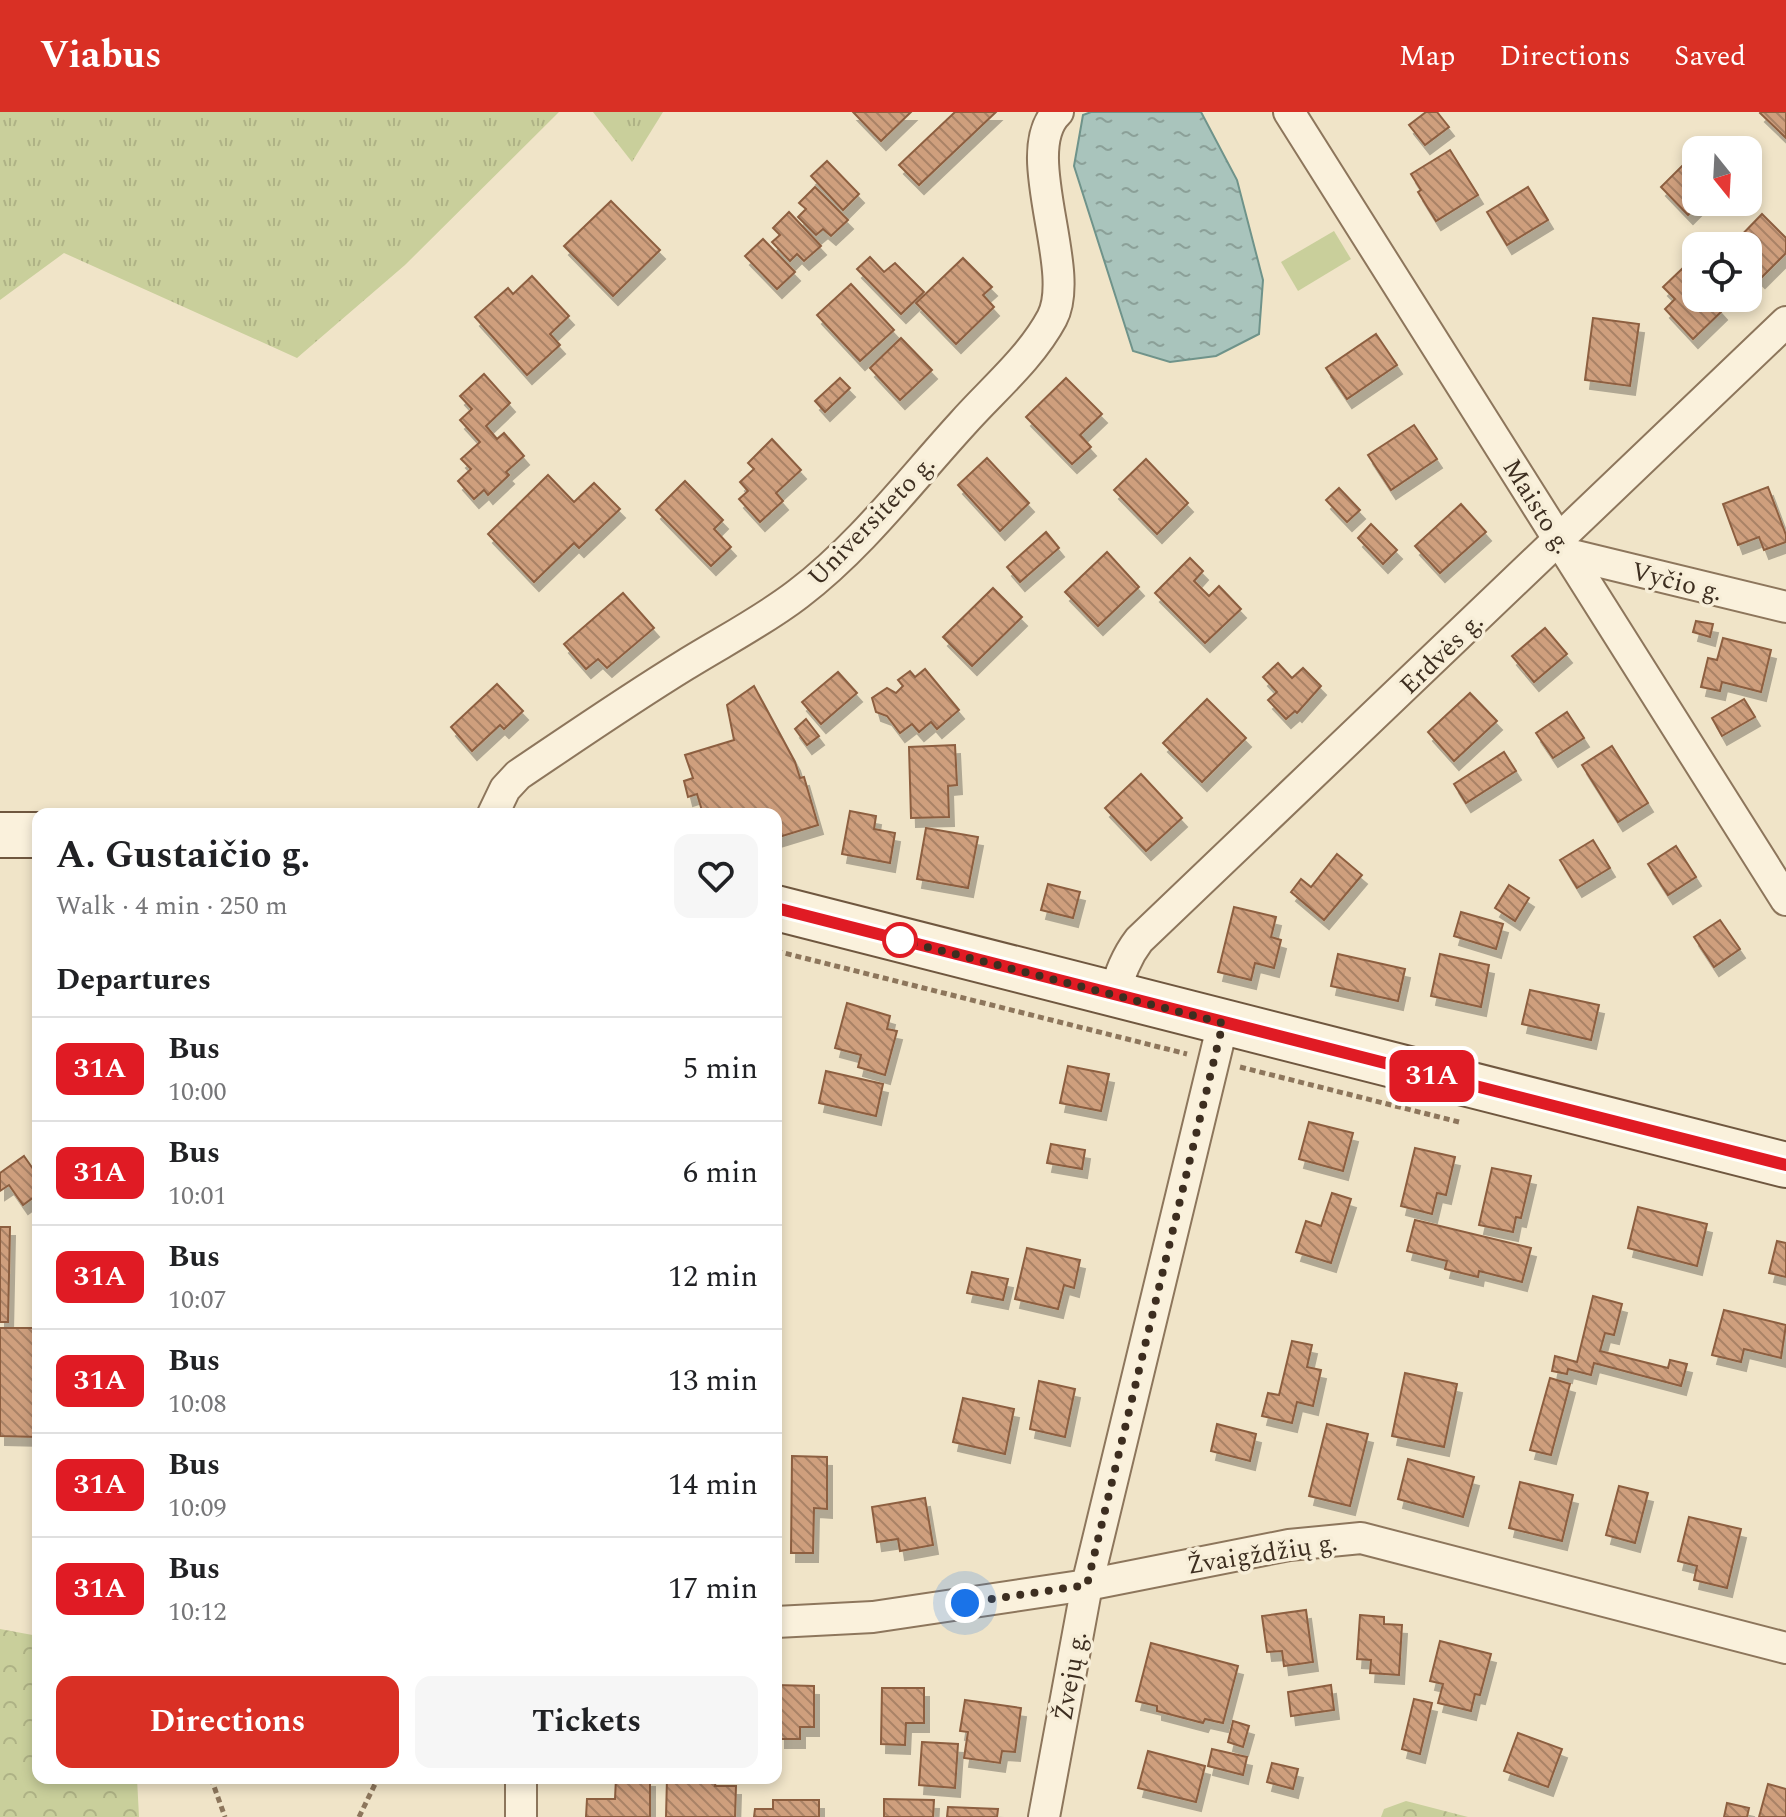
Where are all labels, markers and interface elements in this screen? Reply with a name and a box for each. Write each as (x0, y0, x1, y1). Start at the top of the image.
text: Viabus (40, 27, 162, 85)
text: Map (1399, 35, 1456, 78)
text: Directions (1500, 35, 1630, 78)
text: Saved (1674, 35, 1746, 78)
north arrow (1682, 136, 1762, 216)
map controls (1682, 136, 1762, 312)
button: locate (1682, 232, 1762, 312)
street label: Universiteto g. (798, 446, 945, 596)
street label: Maisto g. (1492, 451, 1582, 562)
street label: Vyčio g. (1627, 551, 1726, 613)
street label: Erdvės g. (1390, 603, 1493, 704)
text: A. Gustaičio g. (56, 827, 310, 885)
button: heart (674, 834, 758, 918)
text: Walk · 4 min · 250 m (56, 886, 288, 926)
unlabelled marker (883, 923, 917, 957)
text: Departures (56, 957, 211, 1003)
text: Bus (168, 1026, 220, 1072)
text: 5 min (683, 1046, 758, 1092)
text: 31A (73, 1047, 127, 1090)
line badge: 31A (1386, 1050, 1478, 1102)
text: 31A (1405, 1054, 1459, 1097)
text: 10:00 (168, 1072, 227, 1112)
text: Bus (168, 1130, 220, 1176)
text: 6 min (683, 1150, 758, 1196)
text: 31A (73, 1151, 127, 1194)
text: 10:01 (168, 1176, 227, 1216)
text: Bus (168, 1234, 220, 1280)
text: 12 min (668, 1254, 758, 1300)
text: 31A (73, 1255, 127, 1298)
text: 10:07 (168, 1280, 227, 1320)
text: Bus (168, 1338, 220, 1384)
text: 13 min (668, 1358, 758, 1404)
text: 31A (73, 1359, 127, 1402)
text: 10:08 (168, 1384, 227, 1424)
text: Bus (168, 1442, 220, 1488)
text: 14 min (668, 1462, 758, 1508)
text: 31A (73, 1463, 127, 1506)
text: 10:09 (168, 1488, 227, 1528)
street label: Žvaigždžių g. (1184, 1522, 1340, 1586)
text: Bus (168, 1546, 220, 1592)
text: 17 min (668, 1566, 758, 1612)
text: 31A (73, 1567, 127, 1610)
your location (945, 1583, 985, 1623)
text: 10:12 (168, 1592, 227, 1632)
street label: Žvejų g. (1043, 1628, 1099, 1724)
button: Directions (56, 1676, 399, 1768)
button: Tickets (415, 1676, 758, 1768)

